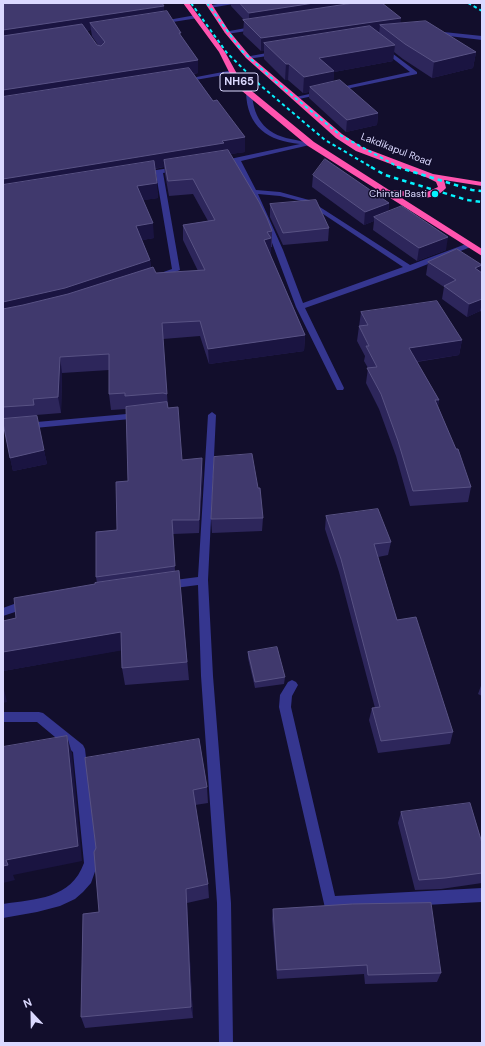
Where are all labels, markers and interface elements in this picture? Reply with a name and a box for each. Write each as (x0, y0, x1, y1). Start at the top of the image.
road number: NH65 (220, 73, 258, 91)
street label: Lakdikapul Road (359, 131, 433, 169)
place label: Chintal Basti (369, 188, 427, 200)
marker: Chintal Basti (430, 189, 440, 199)
north arrow (12, 994, 52, 1034)
text: N (21, 995, 34, 1011)

